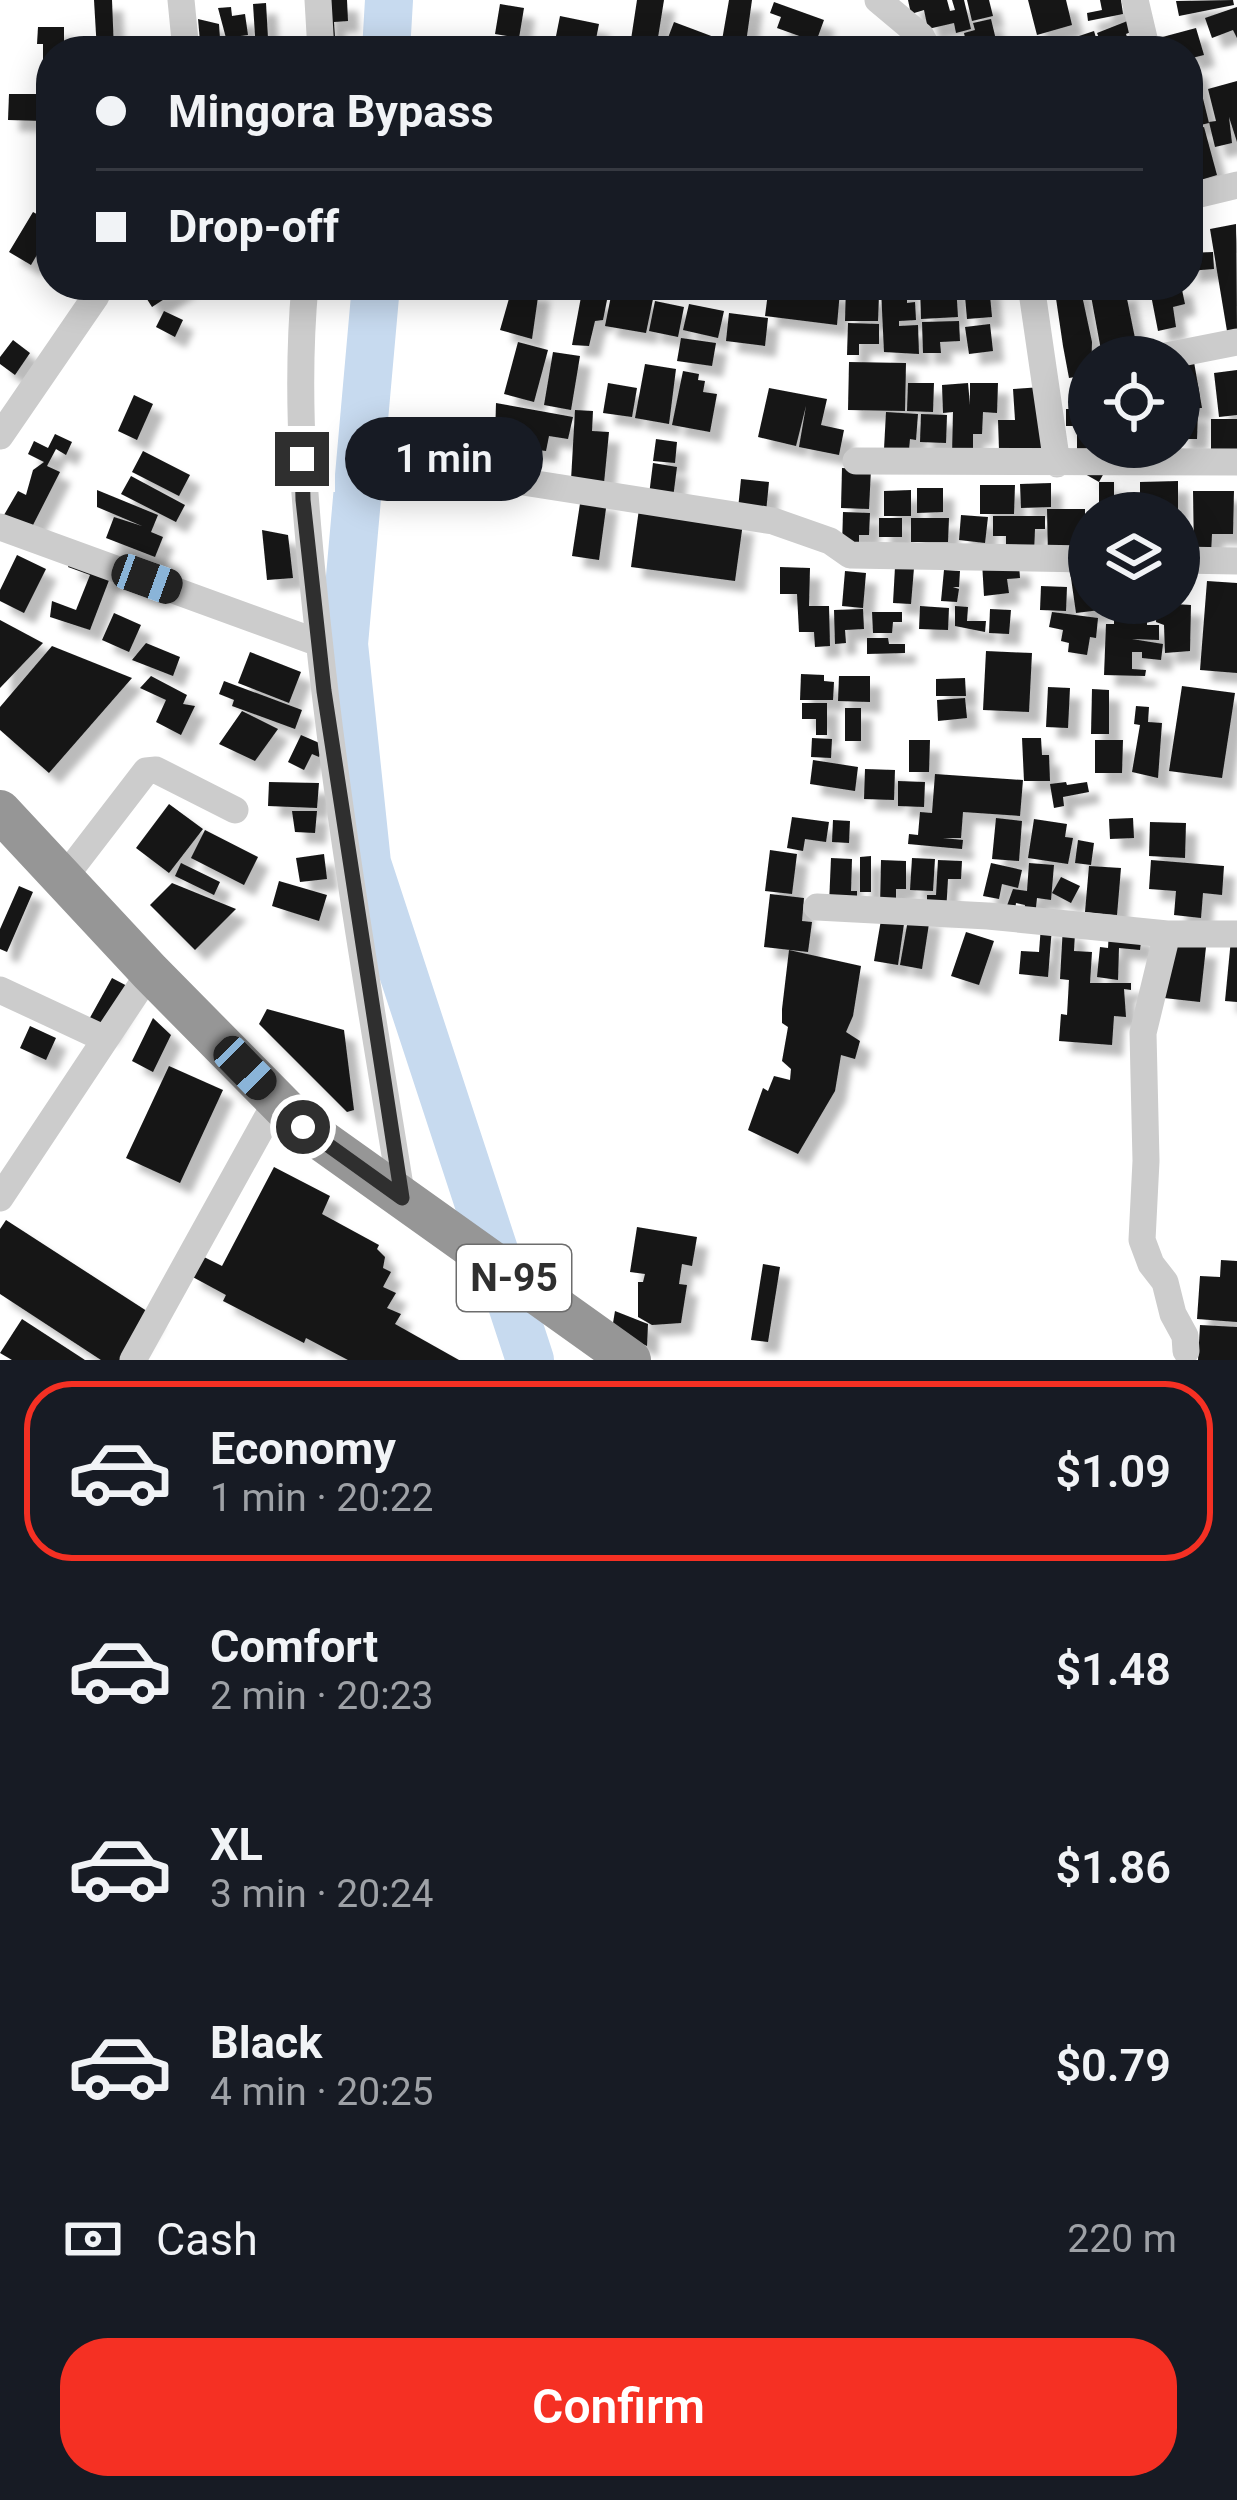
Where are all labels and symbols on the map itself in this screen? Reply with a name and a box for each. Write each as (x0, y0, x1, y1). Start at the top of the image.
callout: 1 min (344, 417, 542, 501)
route end (275, 432, 329, 486)
car (107, 550, 187, 608)
car (207, 1030, 283, 1106)
route start (276, 1100, 330, 1154)
road number: N-95 (457, 1245, 571, 1311)

